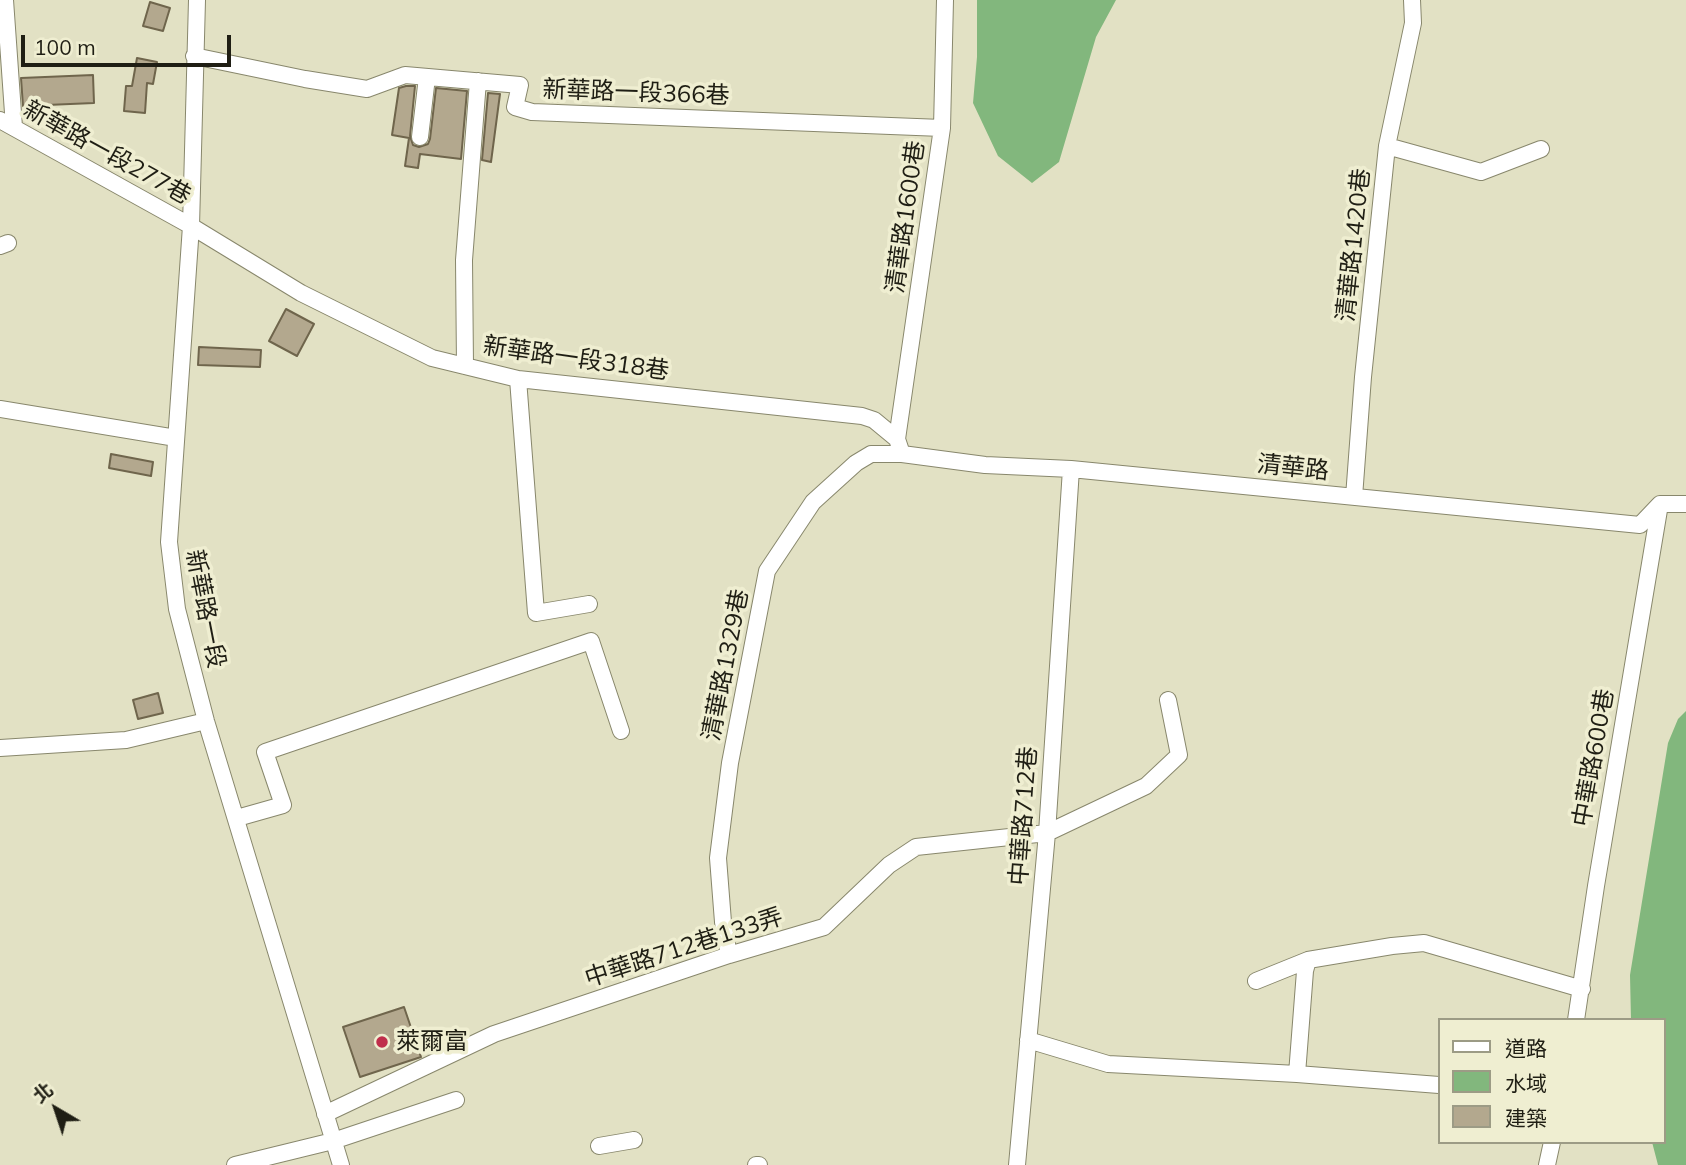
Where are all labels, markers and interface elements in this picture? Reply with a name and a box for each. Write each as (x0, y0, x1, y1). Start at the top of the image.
scale bar (24, 21, 234, 65)
text: 100 m (34, 34, 96, 60)
street label: 新華路一段366巷 (542, 75, 730, 111)
street label: 新華路一段277巷 (18, 95, 196, 211)
street label: 清華路1600巷 (881, 139, 931, 295)
street label: 清華路1420巷 (1332, 167, 1376, 323)
street label: 新華路一段318巷 (481, 332, 671, 386)
street label: 清華路 (1256, 450, 1330, 486)
street label: 新華路一段 (179, 547, 231, 671)
street label: 清華路1329巷 (697, 587, 755, 743)
street label: 中華路600巷 (1568, 687, 1620, 829)
street label: 中華路712巷 (1005, 746, 1043, 886)
street label: 中華路712巷133弄 (581, 902, 787, 994)
legend (1438, 1018, 1665, 1144)
place label: 萊爾富 (396, 1028, 468, 1056)
marker: 萊爾富 (374, 1034, 390, 1050)
text: 道路 (1505, 1035, 1547, 1061)
text: 水域 (1505, 1070, 1547, 1096)
north arrow (21, 1074, 91, 1144)
text: 北 (28, 1077, 58, 1108)
text: 建築 (1505, 1105, 1547, 1131)

